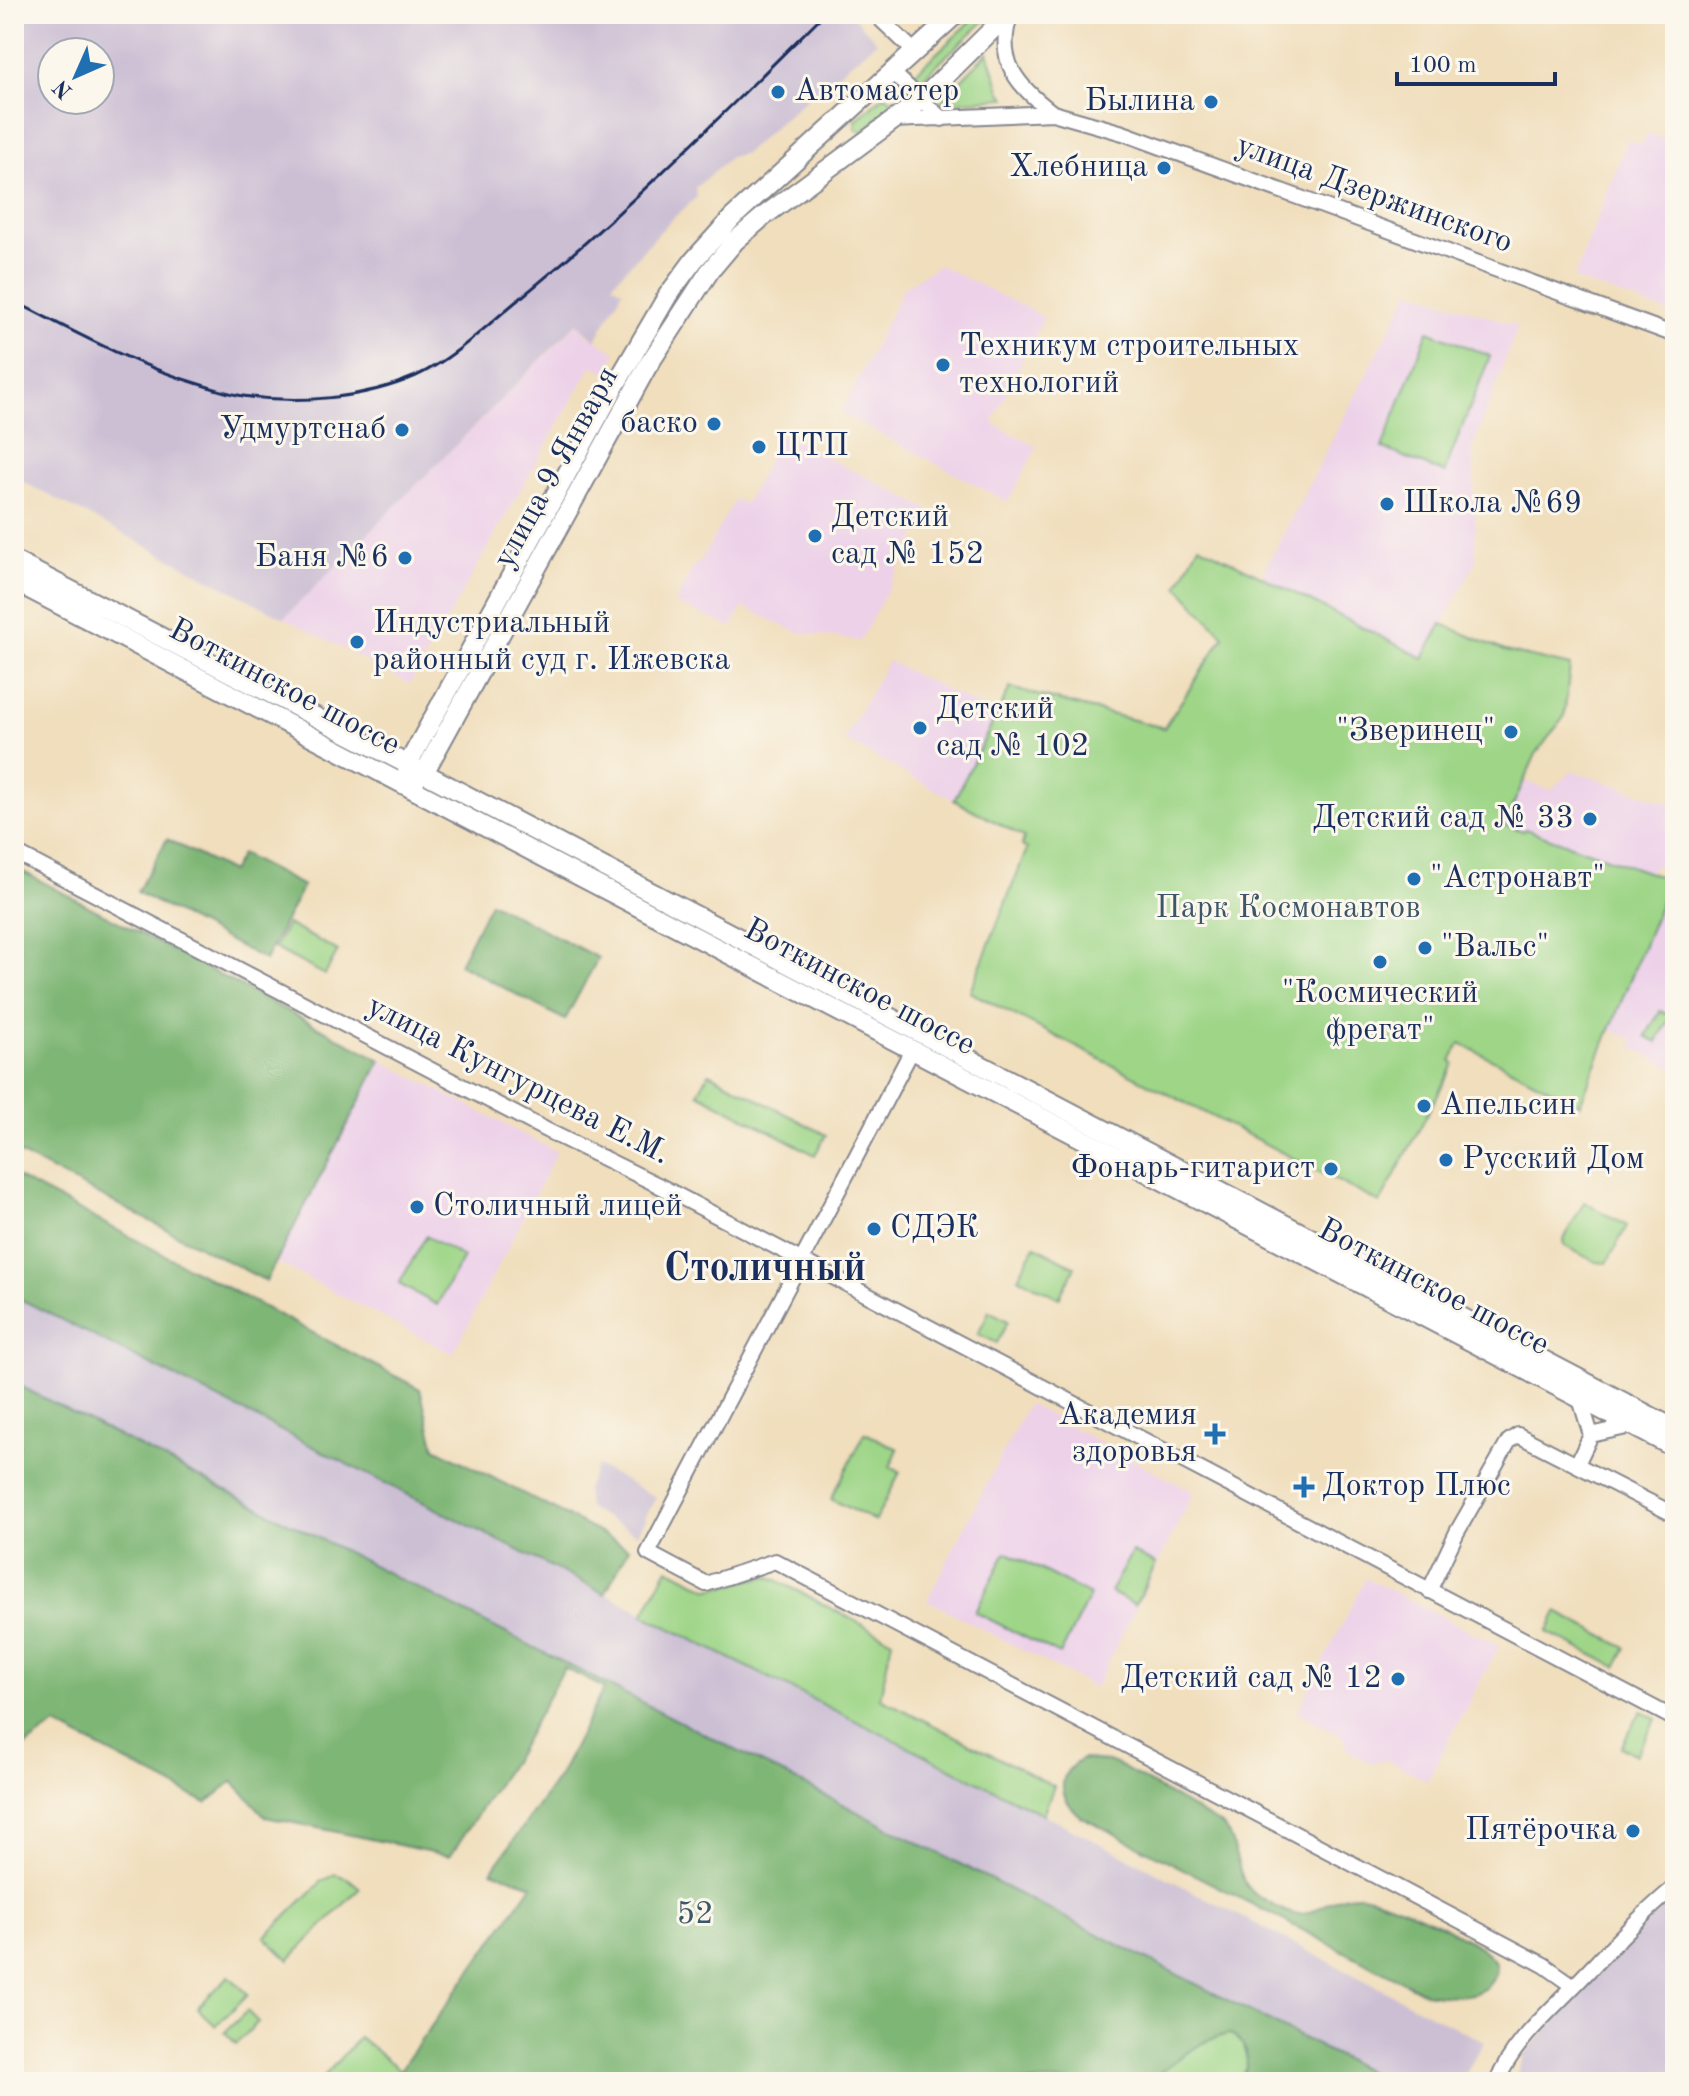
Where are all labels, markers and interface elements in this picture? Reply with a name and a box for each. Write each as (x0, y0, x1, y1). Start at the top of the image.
north arrow (36, 36, 116, 116)
scale bar (1397, 36, 1555, 86)
text: 100 m (1409, 54, 1477, 78)
text: N (49, 75, 77, 102)
place label: Автомастер (794, 76, 959, 108)
marker: Автомастер (769, 83, 787, 101)
place label: Былина (1085, 86, 1195, 118)
marker: Былина (1202, 93, 1220, 111)
street label: улица Дзержинского (1232, 130, 1516, 260)
place label: Хлебница (1009, 152, 1148, 184)
marker: Хлебница (1155, 159, 1173, 177)
place label: Техникум строительных технологий (959, 331, 1299, 400)
marker: Техникум строительных технологий (934, 356, 952, 374)
street label: улица 9 Января (489, 362, 625, 574)
place label: баско (620, 408, 698, 440)
place label: Удмуртснаб (219, 414, 386, 446)
marker: баско (705, 415, 723, 433)
marker: Удмуртснаб (393, 421, 411, 439)
place label: ЦТП (775, 431, 849, 463)
marker: ЦТП (750, 438, 768, 456)
place label: Школа №69 (1403, 488, 1582, 520)
marker: Школа №69 (1378, 495, 1396, 513)
place label: Детский сад № 152 (831, 502, 984, 571)
marker: Детский сад № 152 (806, 527, 824, 545)
place label: Баня №6 (255, 542, 389, 574)
marker: Баня №6 (396, 549, 414, 567)
place label: Индустриальный районный суд г. Ижевска (373, 608, 731, 677)
street label: Воткинское шоссе (163, 614, 405, 762)
marker: Индустриальный районный суд г. Ижевска (348, 633, 366, 651)
place label: Детский сад № 102 (936, 694, 1089, 763)
place label: "Зверинец" (1336, 716, 1495, 748)
marker: Детский сад № 102 (911, 719, 929, 737)
marker: "Зверинец" (1502, 723, 1520, 741)
place label: Детский сад № 33 (1312, 803, 1574, 835)
marker: Детский сад № 33 (1581, 810, 1599, 828)
place label: "Астронавт" (1430, 863, 1605, 895)
marker: "Астронавт" (1405, 870, 1423, 888)
park label: Парк Космонавтов (1155, 893, 1421, 925)
street label: Воткинское шоссе (738, 914, 980, 1062)
place label: "Вальс" (1441, 932, 1549, 964)
marker: "Вальс" (1416, 939, 1434, 957)
marker: "Космический фрегат" (1371, 953, 1389, 971)
place label: "Космический фрегат" (1282, 978, 1478, 1047)
street label: улица Кунгурцева Е.М. (361, 991, 675, 1171)
place label: Апельсин (1440, 1090, 1576, 1122)
marker: Апельсин (1415, 1097, 1433, 1115)
place label: Русский Дом (1462, 1144, 1645, 1176)
marker: Русский Дом (1437, 1151, 1455, 1169)
place label: Фонарь-гитарист (1071, 1153, 1315, 1185)
marker: Фонарь-гитарист (1322, 1160, 1340, 1178)
place label: Столичный лицей (433, 1191, 682, 1223)
marker: Столичный лицей (408, 1198, 426, 1216)
place label: СДЭК (890, 1213, 979, 1245)
street label: Воткинское шоссе (1312, 1214, 1554, 1362)
marker: СДЭК (865, 1220, 883, 1238)
district label: Столичный (664, 1250, 866, 1290)
place label: Академия здоровья (1058, 1400, 1197, 1469)
marker: Академия здоровья (1204, 1423, 1226, 1445)
place label: Доктор Плюс (1322, 1471, 1511, 1503)
marker: Доктор Плюс (1293, 1476, 1315, 1498)
place label: Детский сад № 12 (1120, 1663, 1382, 1695)
marker: Детский сад № 12 (1389, 1670, 1407, 1688)
place label: Пятёрочка (1465, 1815, 1617, 1847)
marker: Пятёрочка (1624, 1822, 1642, 1840)
park label: 52 (676, 1899, 714, 1931)

